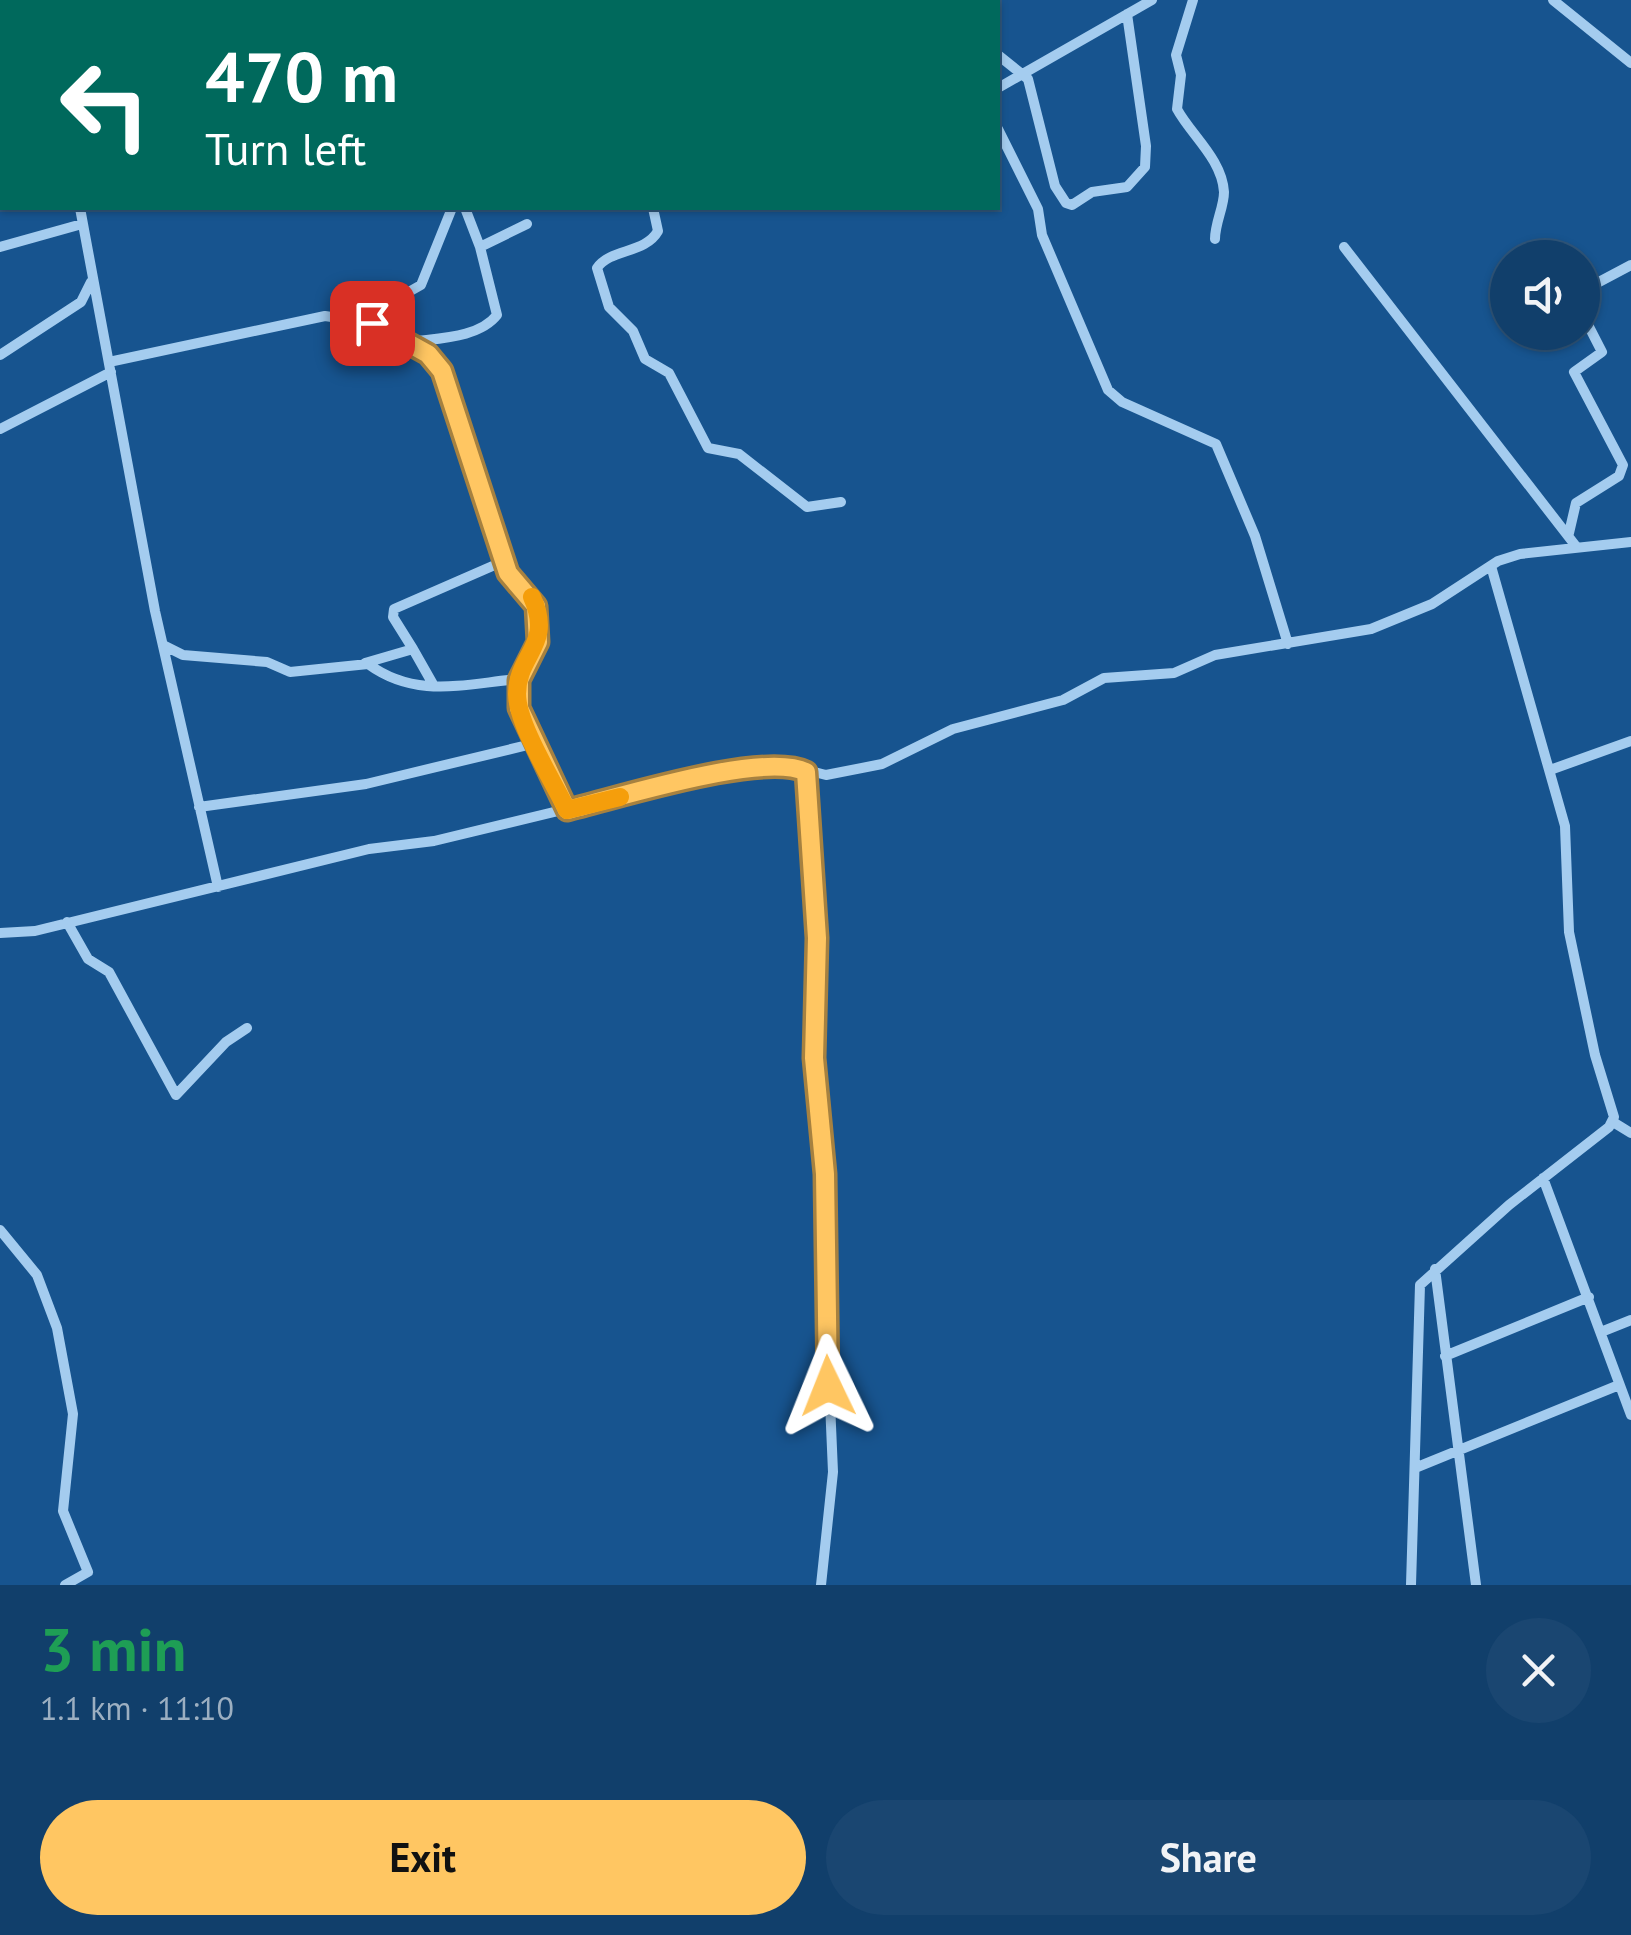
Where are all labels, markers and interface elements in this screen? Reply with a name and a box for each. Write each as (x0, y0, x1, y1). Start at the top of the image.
text: 470 m (205, 31, 398, 121)
icon: left (40, 40, 170, 170)
text: Turn left (205, 119, 366, 177)
map controls (1490, 240, 1600, 350)
button: sound (1490, 240, 1600, 350)
pin (330, 281, 415, 366)
icon: arrive (345, 296, 400, 351)
position arrow (776, 1334, 880, 1438)
text: 3 min (40, 1610, 186, 1688)
button: close (1486, 1618, 1591, 1723)
text: 1.1 km · 11:10 (40, 1687, 234, 1729)
button: Exit (40, 1800, 806, 1915)
button: Share (826, 1800, 1591, 1915)

